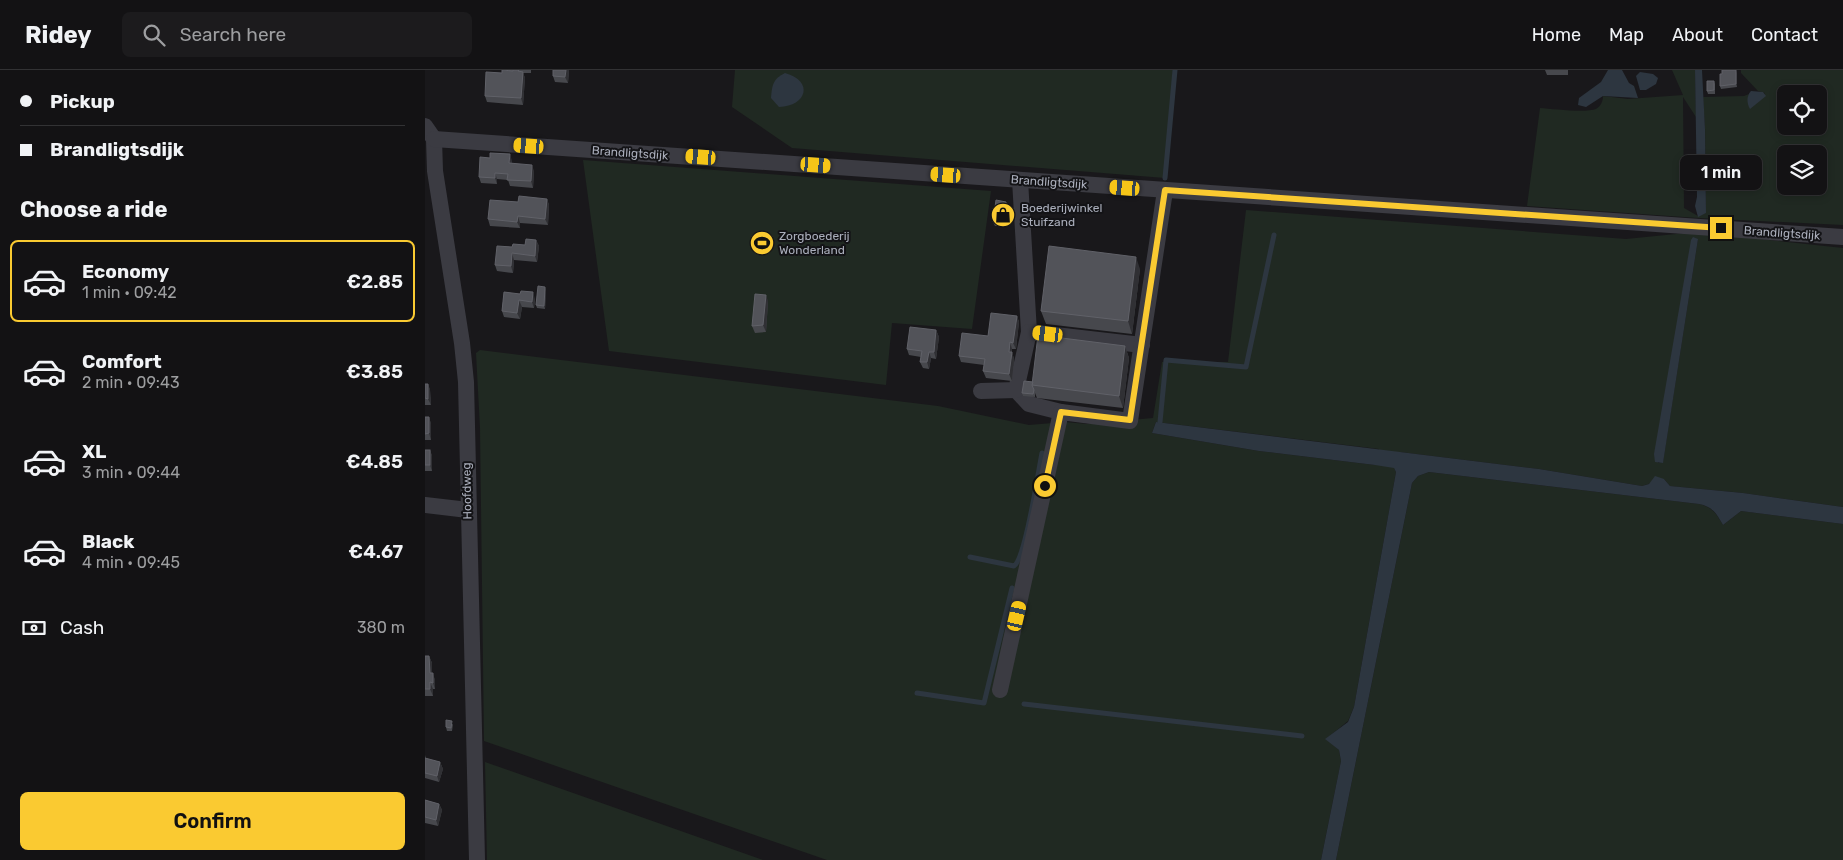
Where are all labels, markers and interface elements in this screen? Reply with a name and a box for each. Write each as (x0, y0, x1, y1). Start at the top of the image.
search box (122, 12, 472, 57)
text: Ridey (25, 21, 92, 49)
icon: search (140, 21, 168, 49)
text: Search here (180, 23, 286, 46)
text: Home (1532, 24, 1581, 46)
text: Map (1609, 24, 1644, 46)
text: About (1672, 24, 1723, 46)
text: Contact (1751, 24, 1818, 46)
map controls (1777, 85, 1827, 195)
button: locate (1777, 85, 1827, 135)
text: Pickup (50, 90, 115, 113)
car (513, 137, 544, 155)
text: Brandligtsdijk (50, 138, 184, 161)
street label: Brandligtsdijk (591, 143, 669, 163)
button: layers (1777, 145, 1827, 195)
car (685, 148, 716, 166)
car (800, 156, 831, 174)
callout: 1 min (1680, 156, 1762, 190)
text: 1 min (1701, 163, 1741, 182)
car (930, 166, 961, 184)
street label: Brandligtsdijk (1010, 172, 1088, 192)
car (1109, 179, 1140, 197)
text: Choose a ride (20, 196, 167, 223)
place label: Boederijwinkel Stuifzand (1021, 201, 1102, 229)
shop icon: Boederijwinkel Stuifzand (990, 202, 1016, 228)
route end (1710, 217, 1732, 239)
street label: Brandligtsdijk (1743, 223, 1821, 243)
place label: Zorgboederij Wonderland (779, 229, 850, 257)
sports icon: Zorgboederij Wonderland (749, 230, 775, 256)
icon: car (22, 259, 67, 304)
text: Economy (82, 260, 169, 283)
text: €2.85 (346, 270, 403, 293)
text: 1 min · 09:42 (82, 283, 177, 302)
car (1032, 325, 1063, 343)
icon: car (22, 349, 67, 394)
text: Comfort (82, 350, 162, 373)
text: €3.85 (346, 360, 403, 383)
text: 2 min · 09:43 (82, 373, 180, 392)
icon: car (22, 439, 67, 484)
text: XL (82, 440, 106, 463)
text: €4.85 (346, 450, 403, 473)
street label: Hoofdweg (460, 462, 474, 520)
text: 3 min · 09:44 (82, 463, 180, 482)
route start (1034, 475, 1056, 497)
icon: car (22, 529, 67, 574)
text: Black (82, 530, 134, 553)
text: €4.67 (349, 540, 403, 563)
text: 4 min · 09:45 (82, 553, 180, 572)
car (1006, 600, 1027, 632)
icon: cash (20, 614, 48, 642)
text: Cash (60, 616, 104, 639)
text: 380 m (357, 618, 405, 637)
button: Confirm (20, 792, 405, 850)

